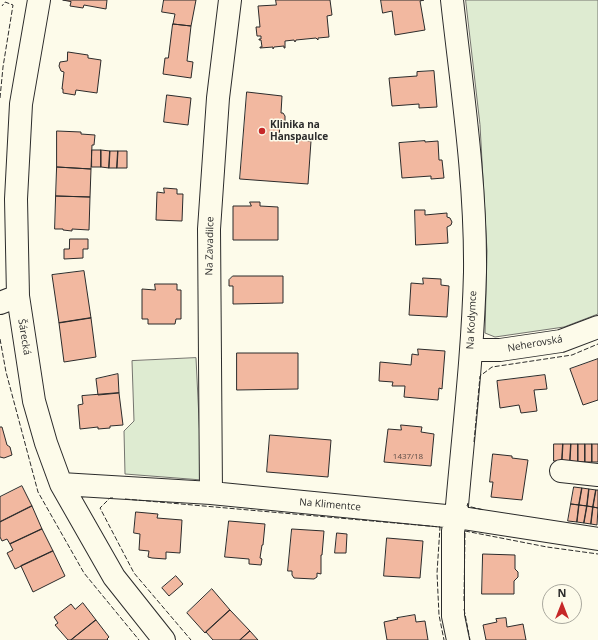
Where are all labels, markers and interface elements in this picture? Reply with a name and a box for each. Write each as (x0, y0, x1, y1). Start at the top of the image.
place label: Klinika na Hanspaulce (270, 119, 328, 142)
marker: Klinika na Hanspaulce (257, 126, 267, 136)
street label: Na Zavadilce (203, 216, 217, 276)
street label: Na Kodymce (464, 290, 480, 350)
street label: Šárecká (15, 318, 33, 356)
street label: Neherovská (507, 333, 563, 355)
house number: 1437/18 (393, 452, 423, 462)
street label: Na Klimentce (299, 496, 361, 514)
north arrow (542, 584, 582, 624)
text: N (558, 585, 566, 600)

